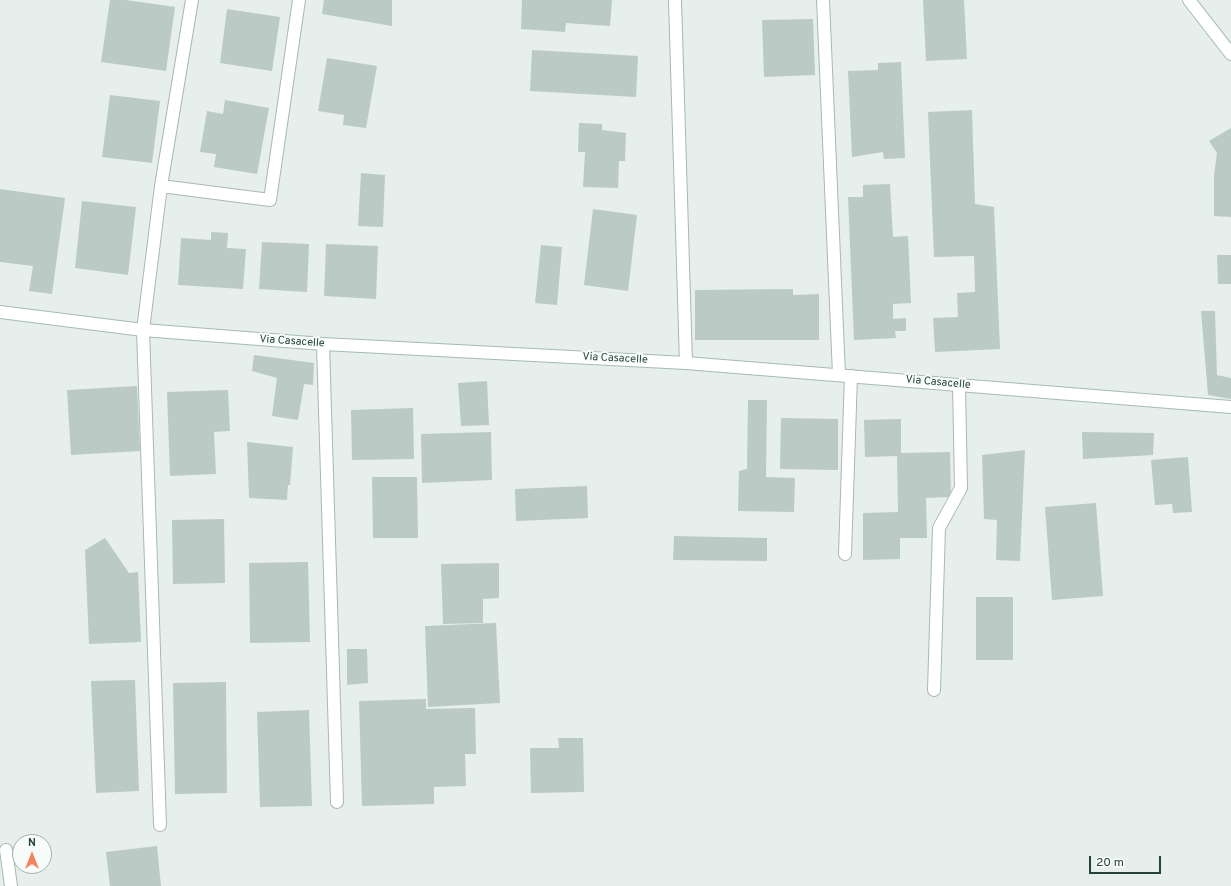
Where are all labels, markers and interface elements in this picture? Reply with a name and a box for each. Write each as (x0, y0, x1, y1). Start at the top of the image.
street label: Via Casacelle (259, 333, 325, 351)
street label: Via Casacelle (582, 351, 648, 367)
street label: Via Casacelle (905, 374, 971, 392)
north arrow (12, 834, 52, 874)
text: N (28, 836, 36, 850)
scale bar (1091, 848, 1163, 874)
text: 20 m (1096, 855, 1124, 871)

